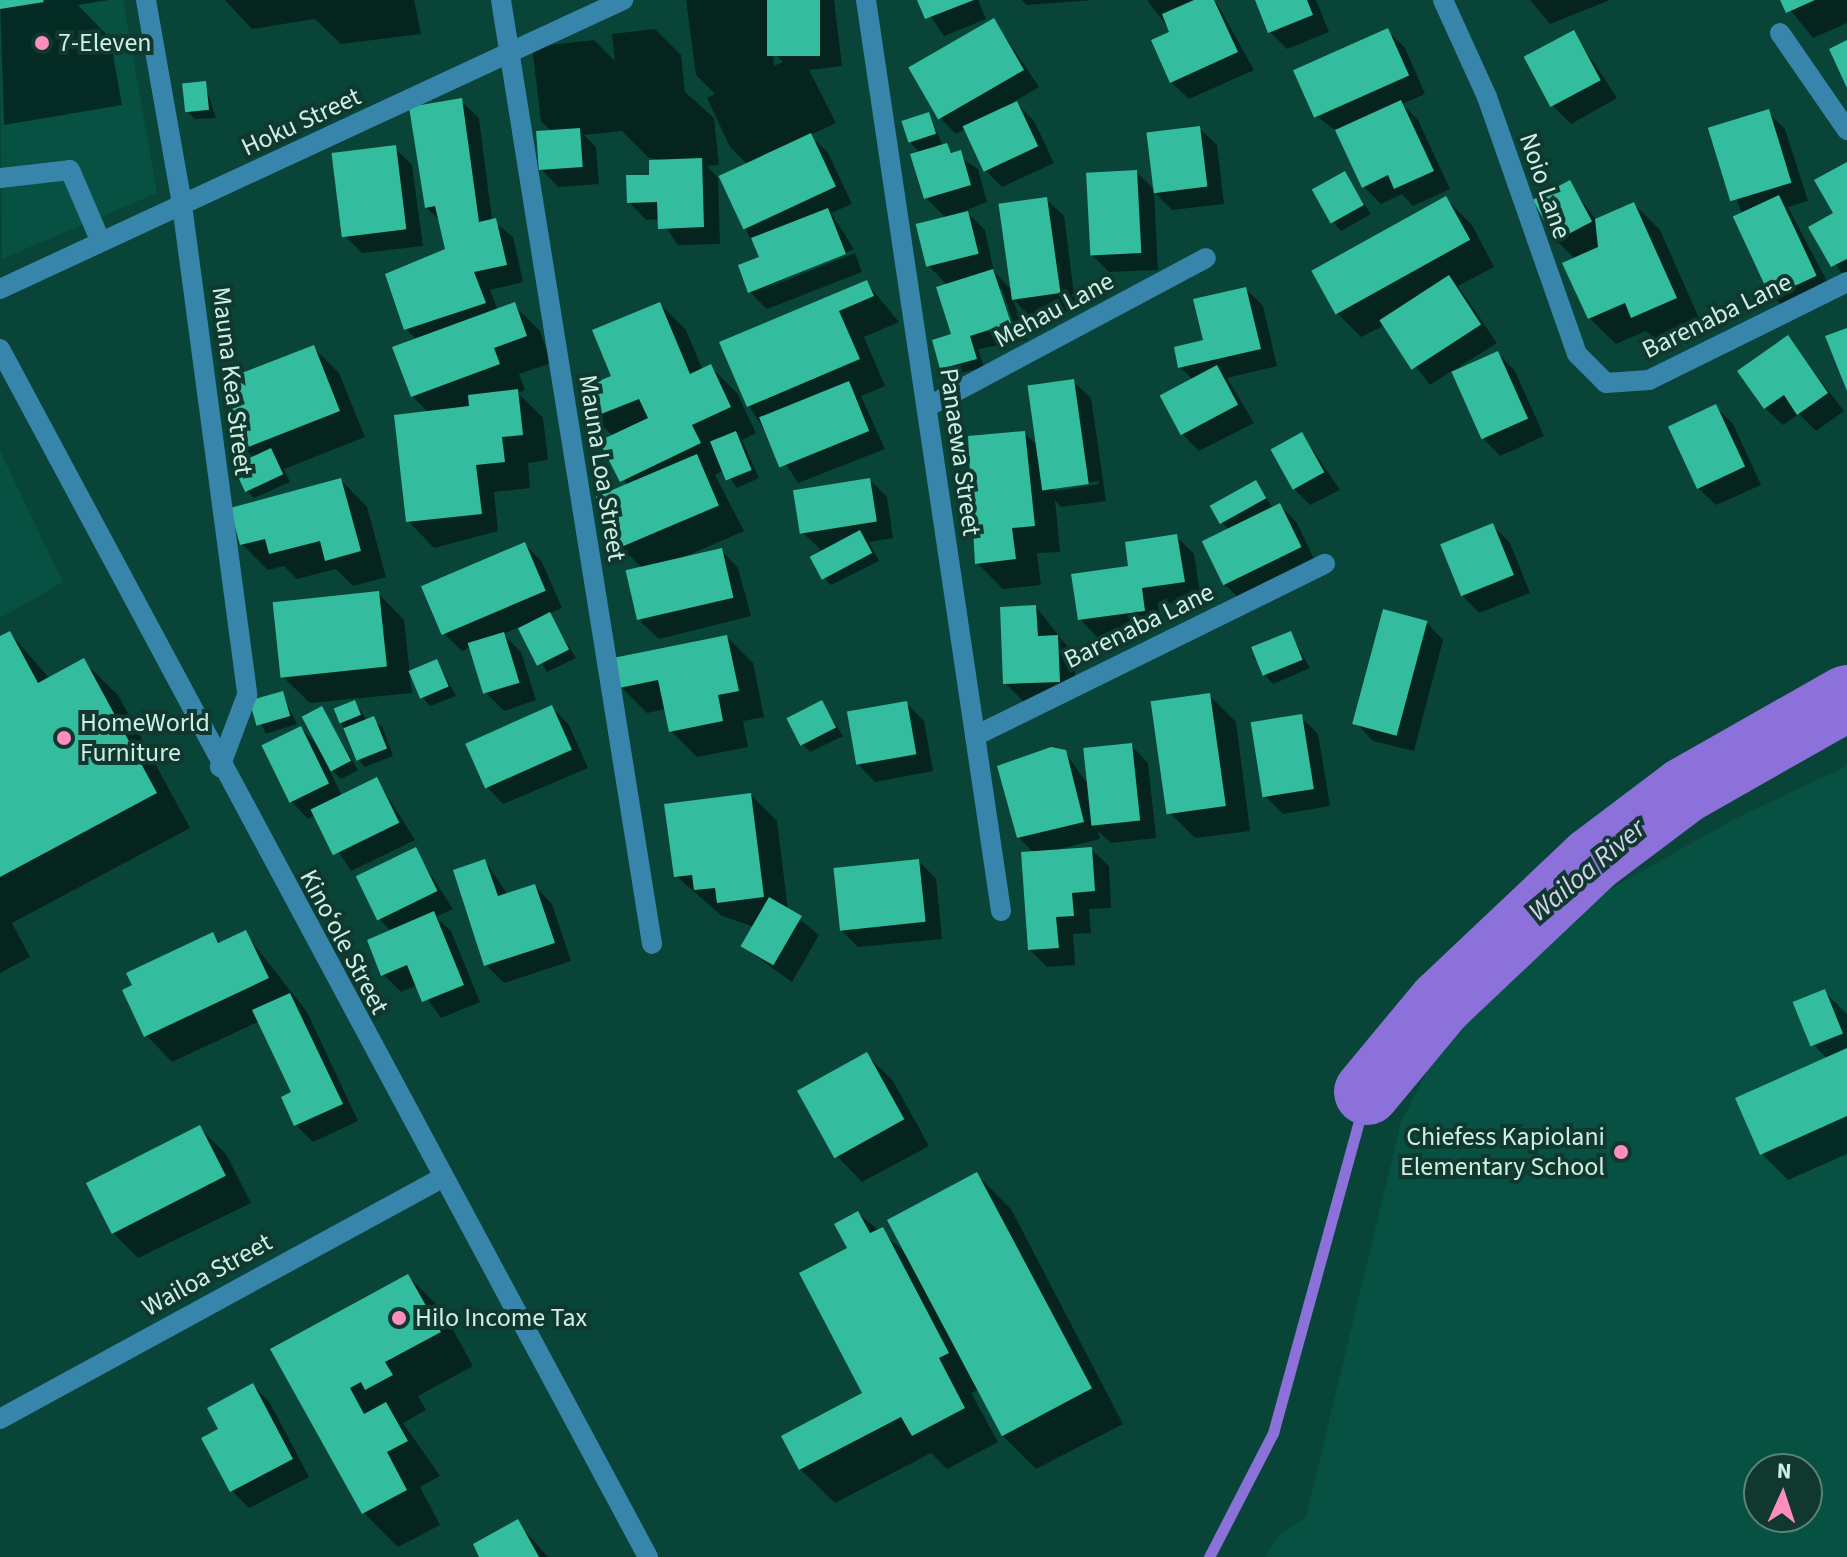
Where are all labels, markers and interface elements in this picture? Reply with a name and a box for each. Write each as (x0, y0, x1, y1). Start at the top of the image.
place label: 7-Eleven (58, 27, 152, 59)
marker: 7-Eleven (33, 34, 51, 52)
street label: Hoku Street (236, 81, 366, 163)
street label: Noio Lane (1512, 129, 1578, 243)
street label: Mehau Lane (989, 265, 1119, 355)
street label: Barenaba Lane (1637, 266, 1797, 366)
street label: Mauna Kea Street (205, 285, 259, 477)
street label: Panaewa Street (933, 366, 987, 538)
street label: Mauna Loa Street (572, 373, 632, 563)
street label: Barenaba Lane (1059, 576, 1219, 676)
place label: HomeWorld Furniture (80, 707, 210, 768)
marker: HomeWorld Furniture (55, 729, 73, 747)
water label: Wailoa River (1522, 811, 1652, 929)
street label: Kinoʻole Street (293, 864, 395, 1020)
place label: Chiefess Kapiolani Elementary School (1400, 1121, 1605, 1182)
marker: Chiefess Kapiolani Elementary School (1612, 1143, 1630, 1161)
street label: Wailoa Street (137, 1227, 277, 1323)
place label: Hilo Income Tax (415, 1302, 587, 1334)
marker: Hilo Income Tax (390, 1309, 408, 1327)
north arrow (1743, 1453, 1823, 1533)
text: N (1776, 1455, 1792, 1487)

